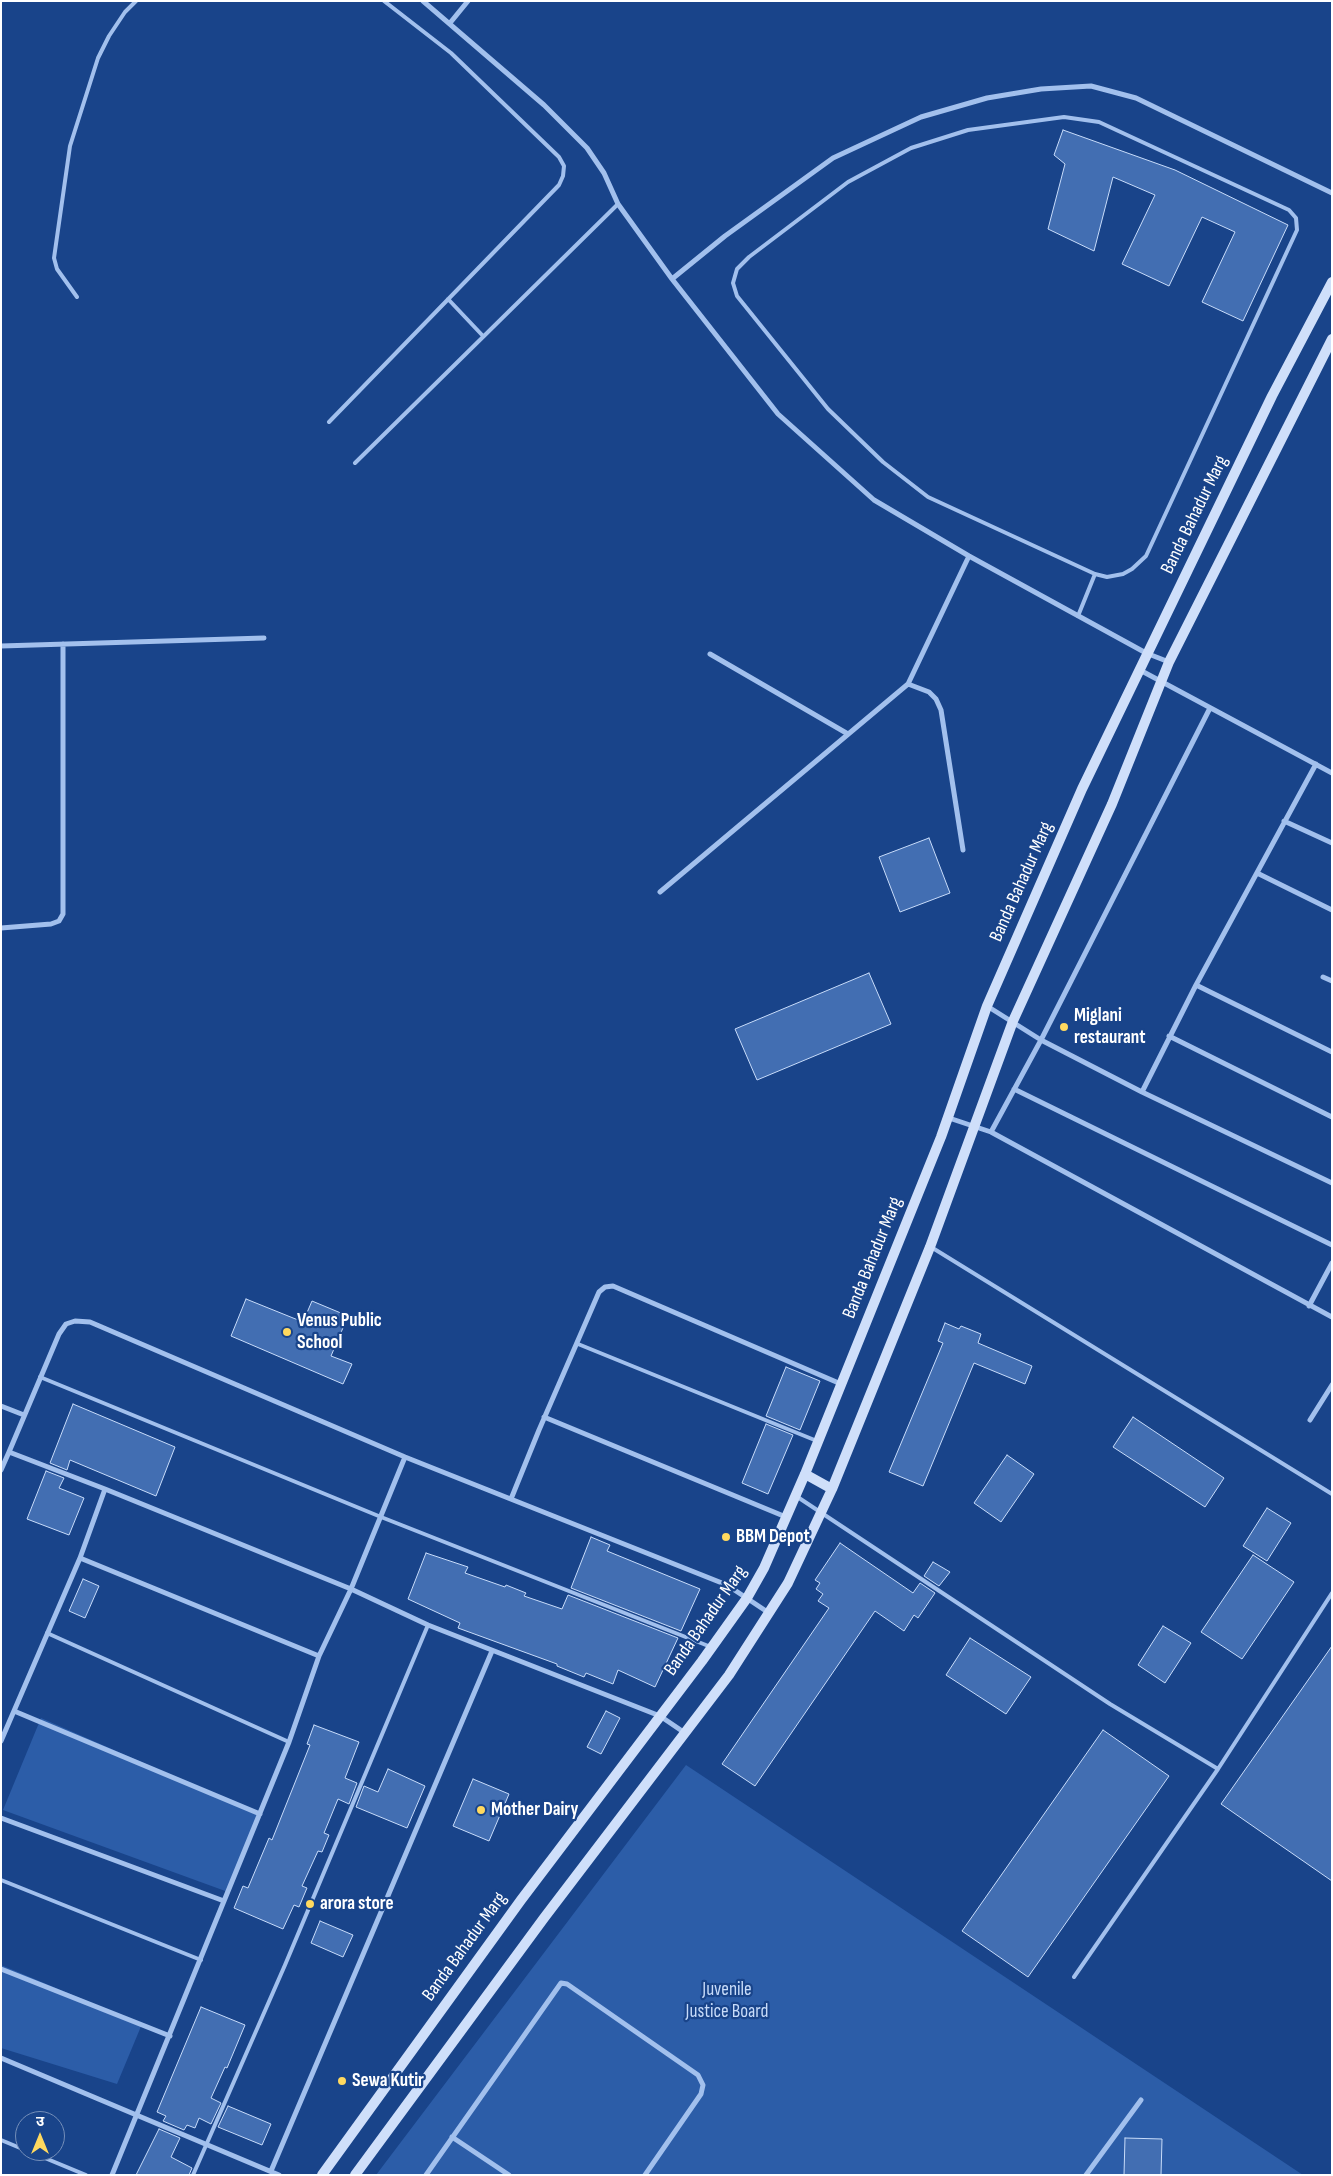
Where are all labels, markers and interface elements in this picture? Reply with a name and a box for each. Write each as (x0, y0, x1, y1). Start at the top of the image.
street label: Banda Bahadur Marg (1156, 452, 1234, 578)
street label: Banda Bahadur Marg (985, 818, 1059, 946)
place label: Miglani restaurant (1074, 1005, 1146, 1049)
marker: Miglani restaurant (1058, 1021, 1070, 1033)
street label: Banda Bahadur Marg (838, 1194, 908, 1322)
place label: Venus Public School (297, 1310, 382, 1354)
marker: Venus Public School (281, 1326, 293, 1338)
place label: BBM Depot (736, 1526, 810, 1548)
marker: BBM Depot (720, 1531, 732, 1543)
street label: Banda Bahadur Marg (660, 1562, 752, 1680)
place label: Mother Dairy (491, 1799, 578, 1821)
marker: Mother Dairy (475, 1804, 487, 1816)
street label: Banda Bahadur Marg (418, 1888, 512, 2006)
place label: arora store (320, 1893, 394, 1915)
marker: arora store (304, 1898, 316, 1910)
park label: Juvenile Justice Board (686, 1979, 768, 2023)
place label: Sewa Kutir (352, 2070, 424, 2092)
marker: Sewa Kutir (336, 2075, 348, 2087)
north arrow (15, 2111, 65, 2161)
text: उ (36, 2113, 44, 2130)

